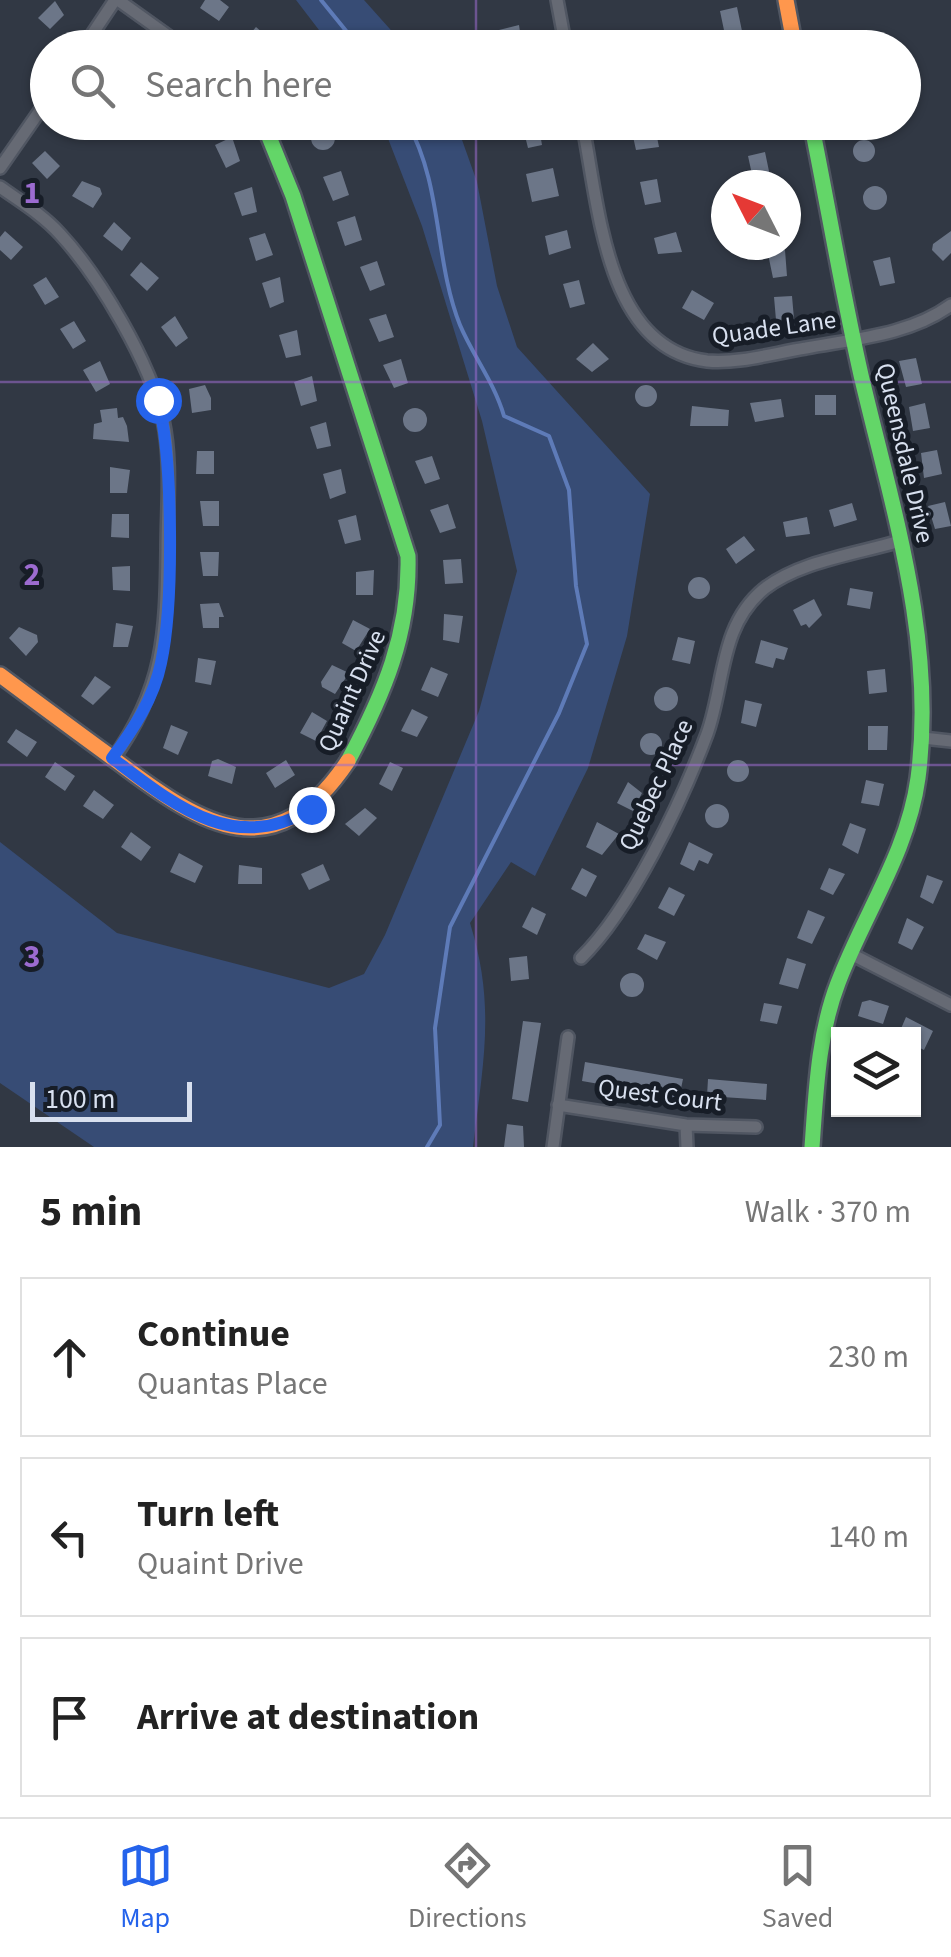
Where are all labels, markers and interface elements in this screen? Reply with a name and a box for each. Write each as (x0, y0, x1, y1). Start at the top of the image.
search box (30, 30, 921, 140)
icon: search (65, 58, 120, 113)
text: Search here (145, 58, 332, 112)
text: 1 (24, 170, 40, 216)
north arrow (711, 170, 801, 260)
street label: Quade Lane (710, 301, 838, 355)
street label: Queensdale Drive (867, 360, 943, 546)
route start (136, 378, 182, 424)
text: 2 (24, 552, 40, 598)
street label: Quaint Drive (309, 624, 395, 758)
street label: Quebec Place (610, 713, 702, 857)
route end (289, 787, 335, 833)
text: 3 (24, 934, 40, 980)
map controls (831, 1027, 921, 1117)
button: layers (831, 1027, 921, 1117)
street label: Quest Court (596, 1070, 725, 1121)
scale bar (30, 1077, 192, 1122)
text: 100 m (45, 1079, 116, 1119)
text: 5 min (40, 1182, 142, 1242)
text: Walk · 370 m (745, 1189, 911, 1235)
text: Continue (137, 1307, 290, 1361)
icon: ahead (42, 1330, 97, 1385)
text: 230 m (828, 1334, 909, 1380)
text: Quantas Place (137, 1361, 328, 1407)
text: Turn left (137, 1487, 279, 1541)
icon: left (42, 1510, 97, 1565)
text: 140 m (828, 1514, 909, 1560)
text: Quaint Drive (137, 1541, 304, 1587)
icon: arrive (42, 1690, 97, 1745)
text: Arrive at destination (137, 1690, 479, 1744)
tab: Map (118, 1838, 173, 1938)
tab: Directions (408, 1838, 527, 1938)
tab: Saved (762, 1838, 833, 1938)

